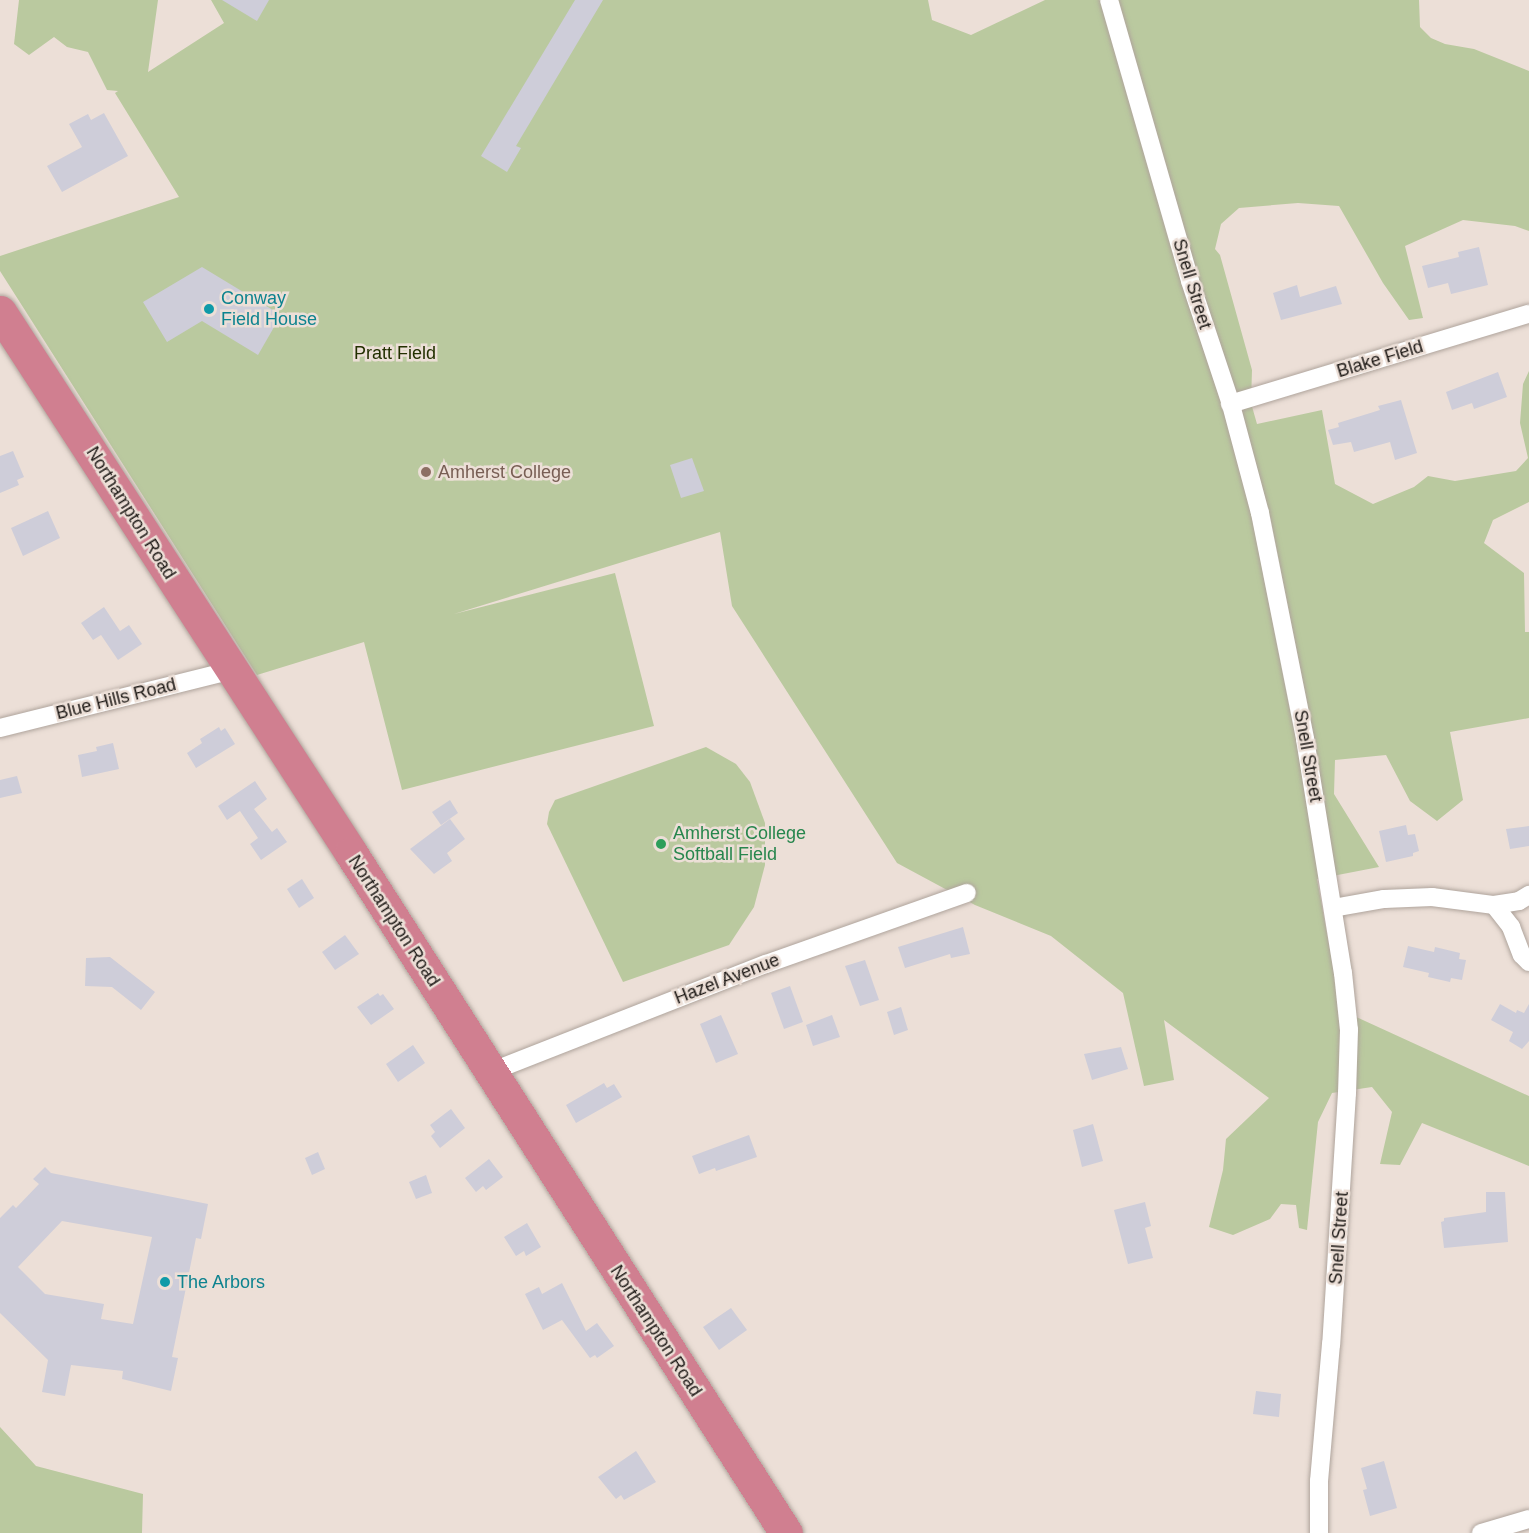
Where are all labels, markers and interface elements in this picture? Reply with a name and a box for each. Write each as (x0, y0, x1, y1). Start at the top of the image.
street label: Snell Street (1168, 236, 1216, 332)
place label: Conway Field House (221, 288, 317, 330)
marker: Conway Field House (202, 302, 216, 316)
street label: Blake Field (1334, 336, 1426, 382)
park label: Pratt Field (354, 342, 436, 364)
street label: Northampton Road (82, 443, 180, 583)
place label: Amherst College (438, 461, 571, 483)
marker: Amherst College (419, 465, 433, 479)
street label: Blue Hills Road (54, 674, 178, 724)
street label: Snell Street (1289, 708, 1327, 804)
place label: Amherst College Softball Field (673, 823, 806, 866)
marker: Amherst College Softball Field (654, 837, 668, 851)
street label: Northampton Road (344, 851, 444, 991)
street label: Hazel Avenue (671, 949, 783, 1009)
street label: Snell Street (1325, 1191, 1353, 1285)
street label: Northampton Road (606, 1261, 706, 1401)
place label: The Arbors (177, 1271, 266, 1293)
marker: The Arbors (158, 1275, 172, 1289)

